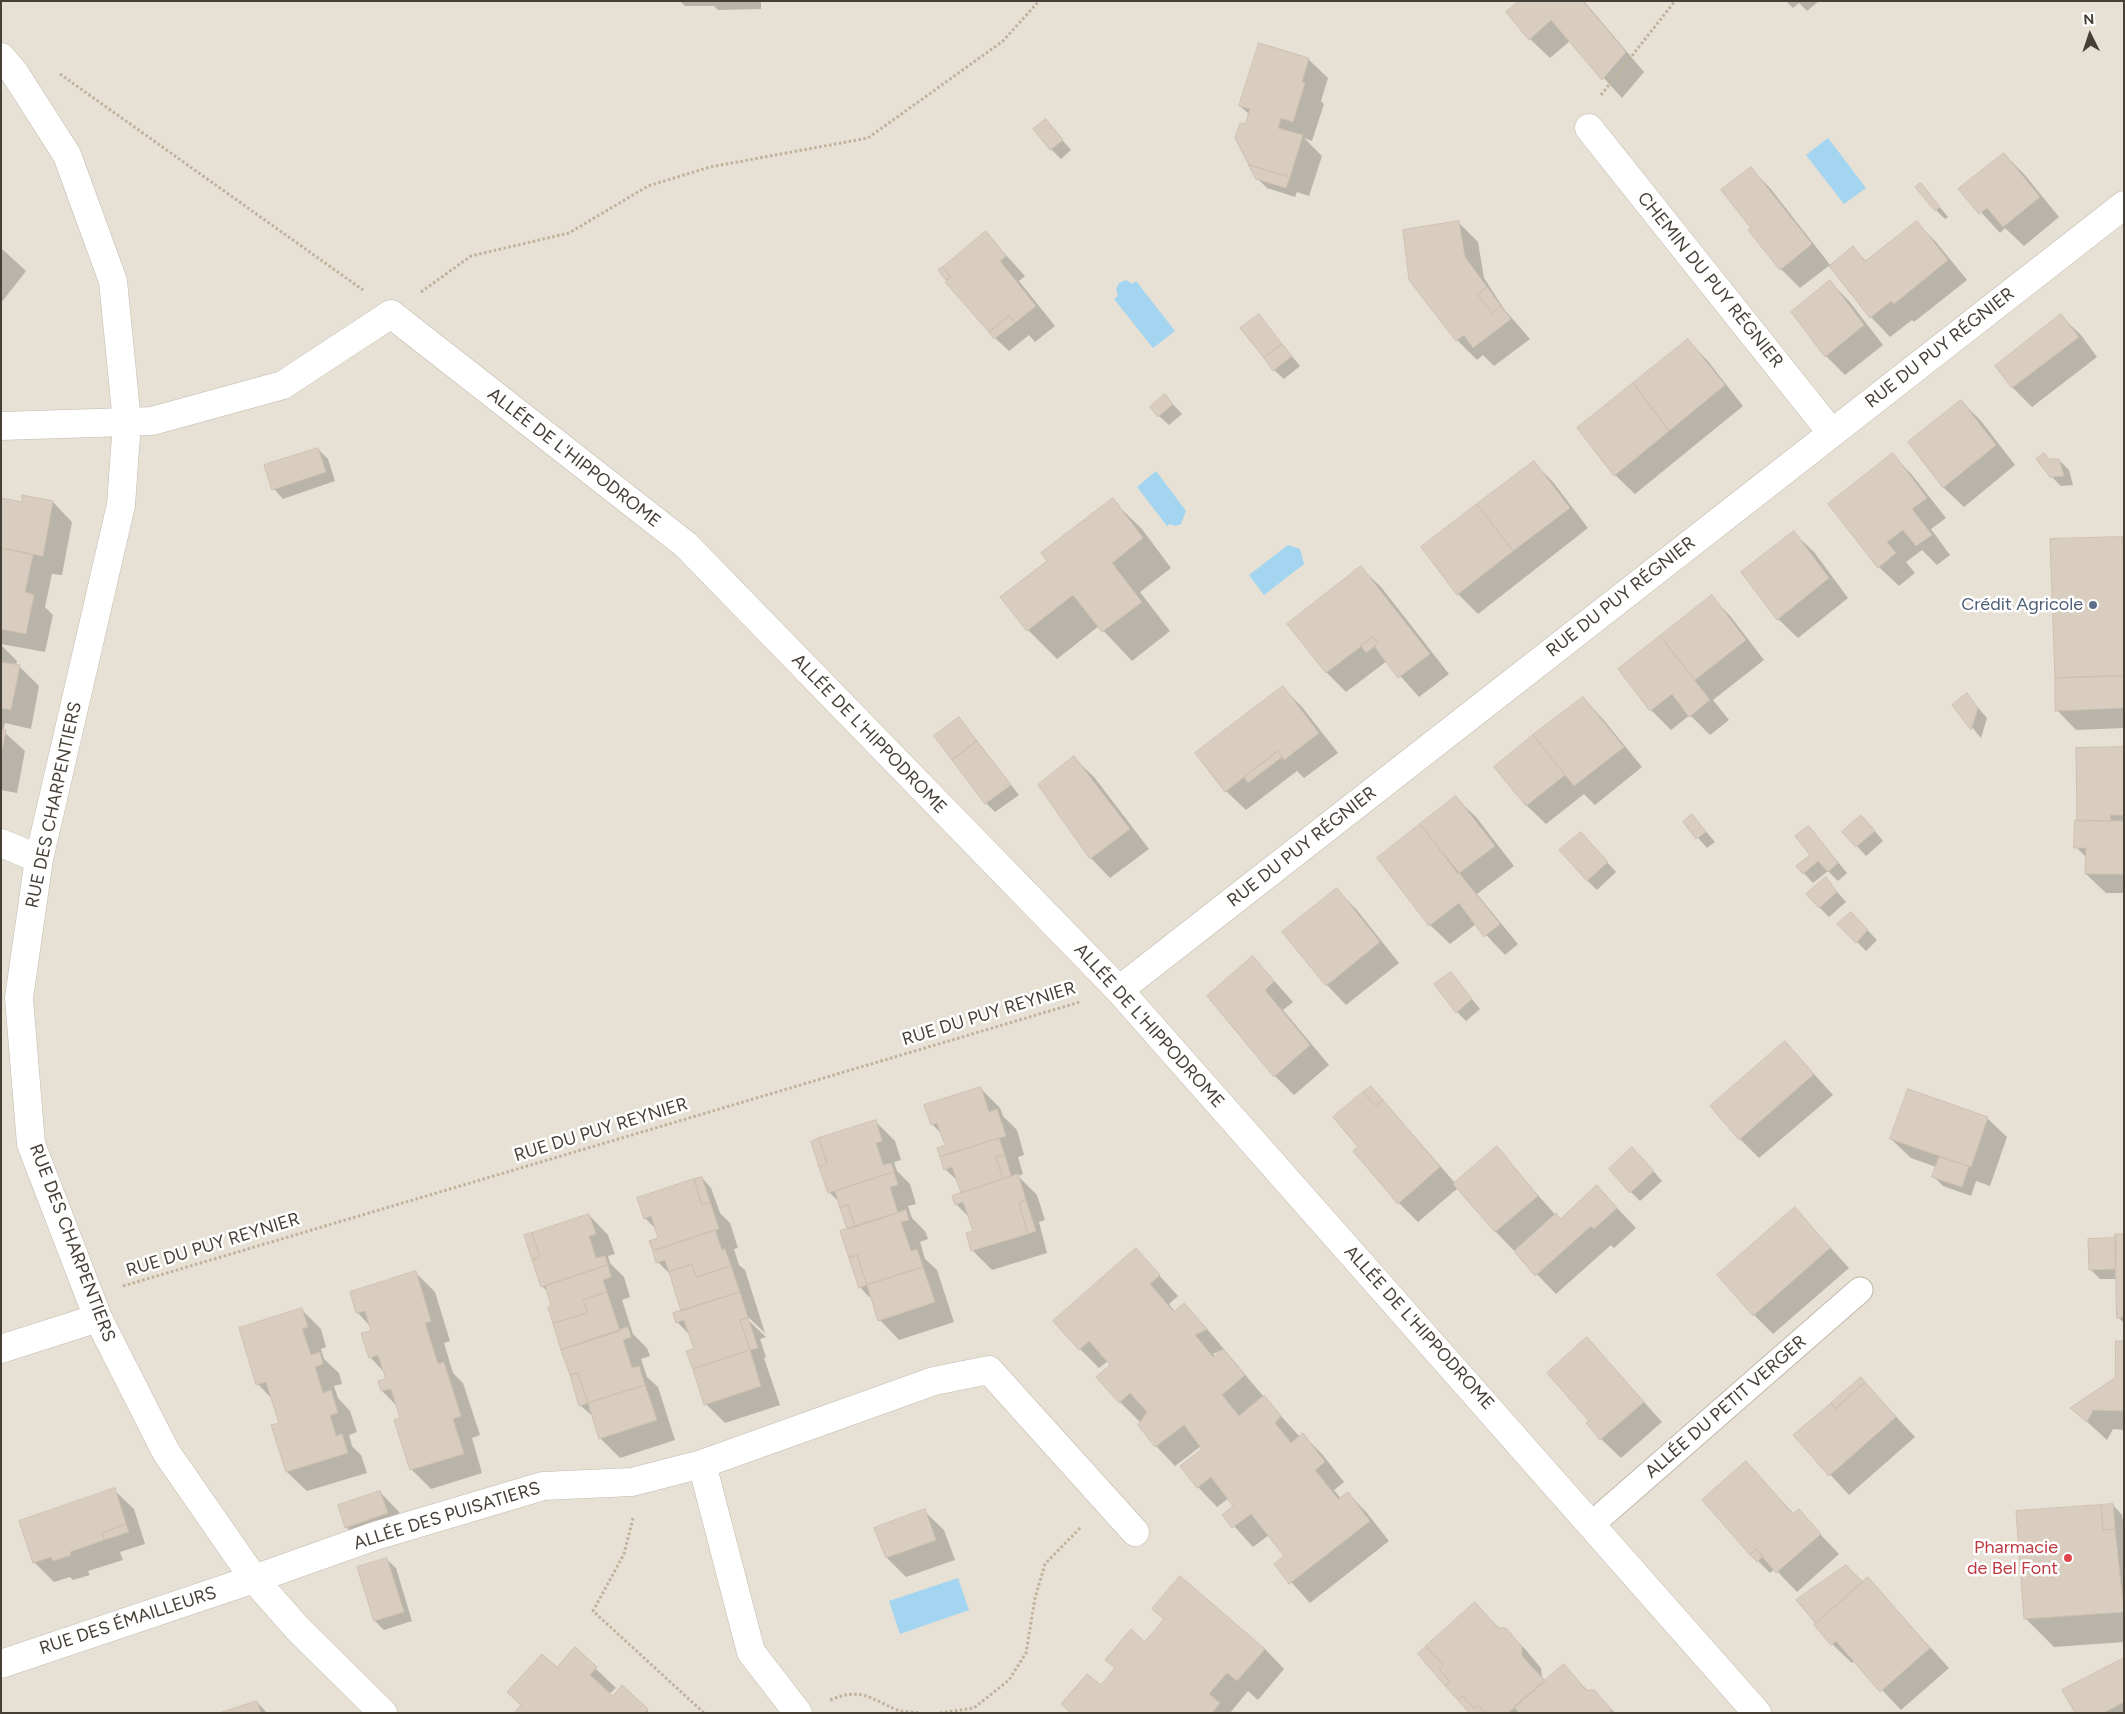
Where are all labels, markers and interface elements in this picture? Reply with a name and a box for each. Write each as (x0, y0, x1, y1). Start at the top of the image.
north arrow (2065, 10, 2115, 60)
text: N (2083, 11, 2095, 28)
street label: CHEMIN DU PUY RÉGNIER (1632, 188, 1788, 372)
street label: RUE DU PUY RÉGNIER (1861, 283, 2019, 413)
street label: ALLÉE DE L'HIPPODROME (483, 384, 665, 532)
street label: RUE DU PUY RÉGNIER (1542, 532, 1700, 662)
place label: Crédit Agricole (1961, 594, 2083, 616)
marker: Crédit Agricole (2087, 599, 2099, 611)
street label: ALLÉE DE L'HIPPODROME (787, 650, 951, 818)
street label: RUE DES CHARPENTIERS (22, 700, 86, 910)
street label: RUE DU PUY RÉGNIER (1223, 782, 1381, 912)
street label: ALLÉE DE L'HIPPODROME (1069, 939, 1229, 1113)
street label: RUE DU PUY REYNIER (900, 977, 1078, 1051)
street label: RUE DU PUY REYNIER (512, 1093, 690, 1167)
street label: RUE DES CHARPENTIERS (24, 1141, 120, 1345)
street label: RUE DU PUY REYNIER (124, 1208, 302, 1282)
street label: ALLÉE DE L'HIPPODROME (1339, 1241, 1499, 1415)
street label: ALLÉE DU PETIT VERGER (1641, 1331, 1811, 1483)
street label: ALLÉE DES PUISATIERS (351, 1477, 543, 1555)
place label: Pharmacie de Bel Font (1967, 1537, 2058, 1580)
marker: Pharmacie de Bel Font (2062, 1552, 2074, 1564)
street label: RUE DES ÉMAILLEURS (37, 1582, 219, 1660)

